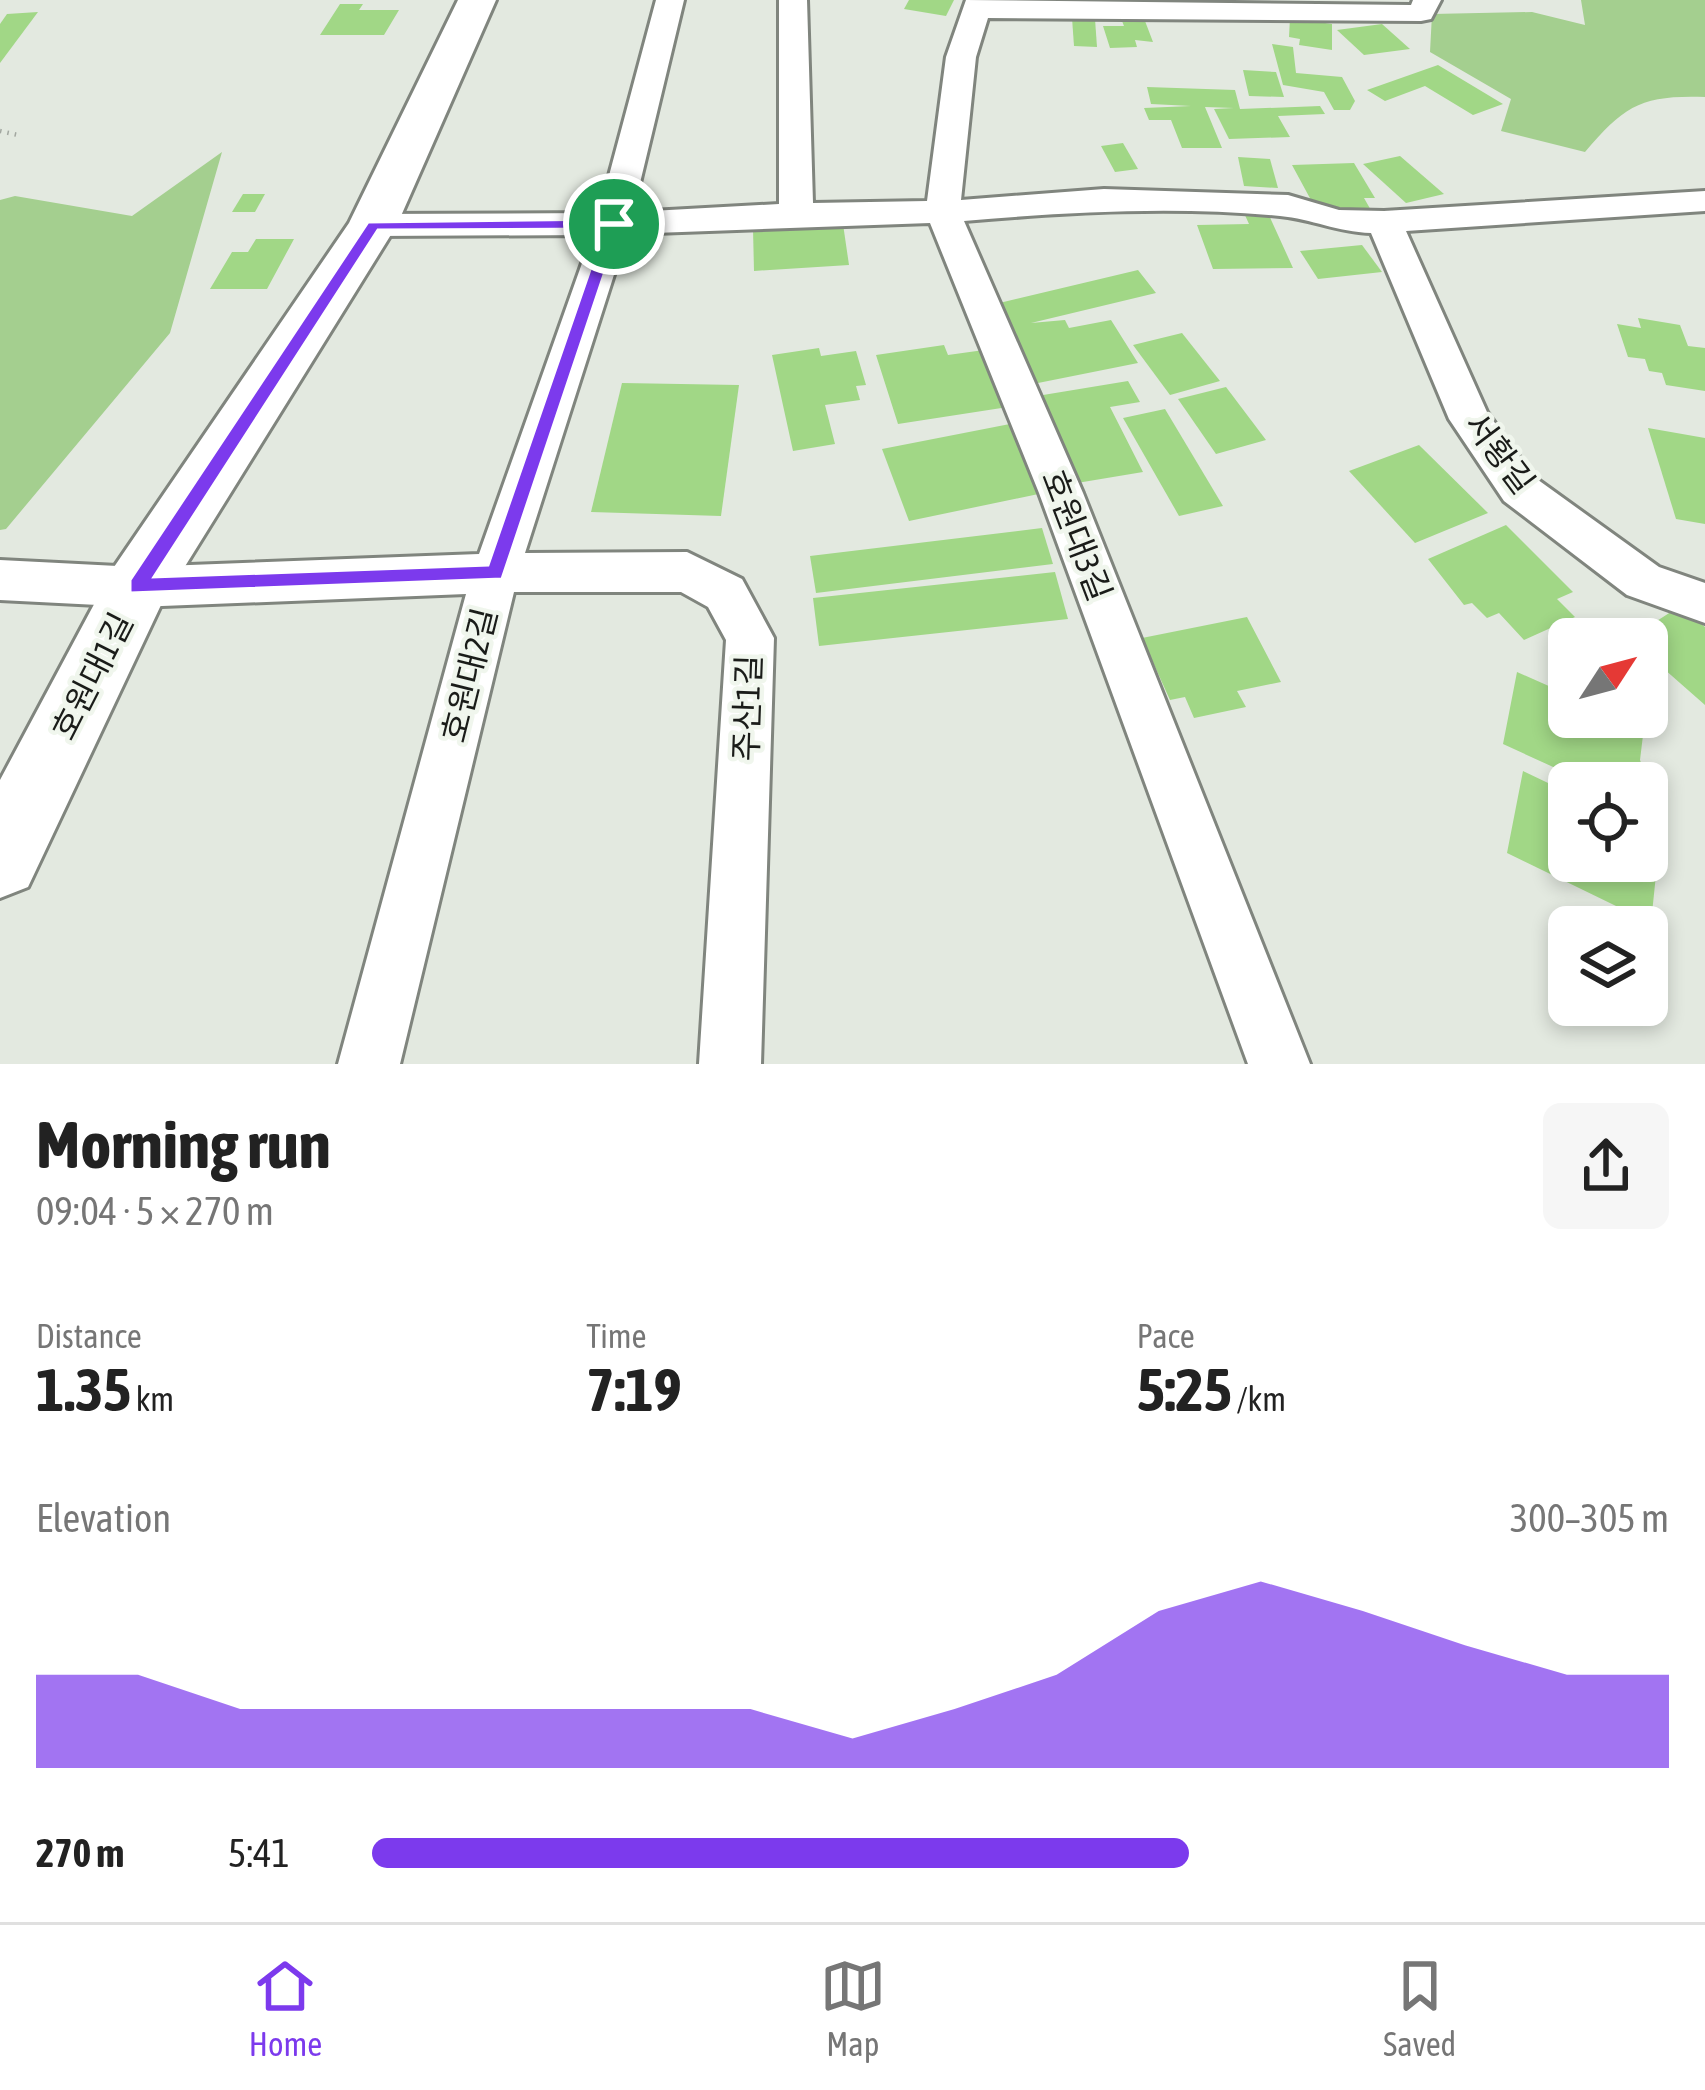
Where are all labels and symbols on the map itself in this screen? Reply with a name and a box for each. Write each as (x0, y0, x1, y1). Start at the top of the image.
pin (563, 173, 665, 275)
street label: 서황길 (1457, 405, 1543, 501)
street label: 호원대3길 (1035, 464, 1119, 606)
street label: 호원대2길 (434, 604, 504, 746)
street label: 호원대1길 (44, 606, 140, 746)
north arrow (1548, 618, 1668, 738)
street label: 주산1길 (726, 654, 768, 762)

